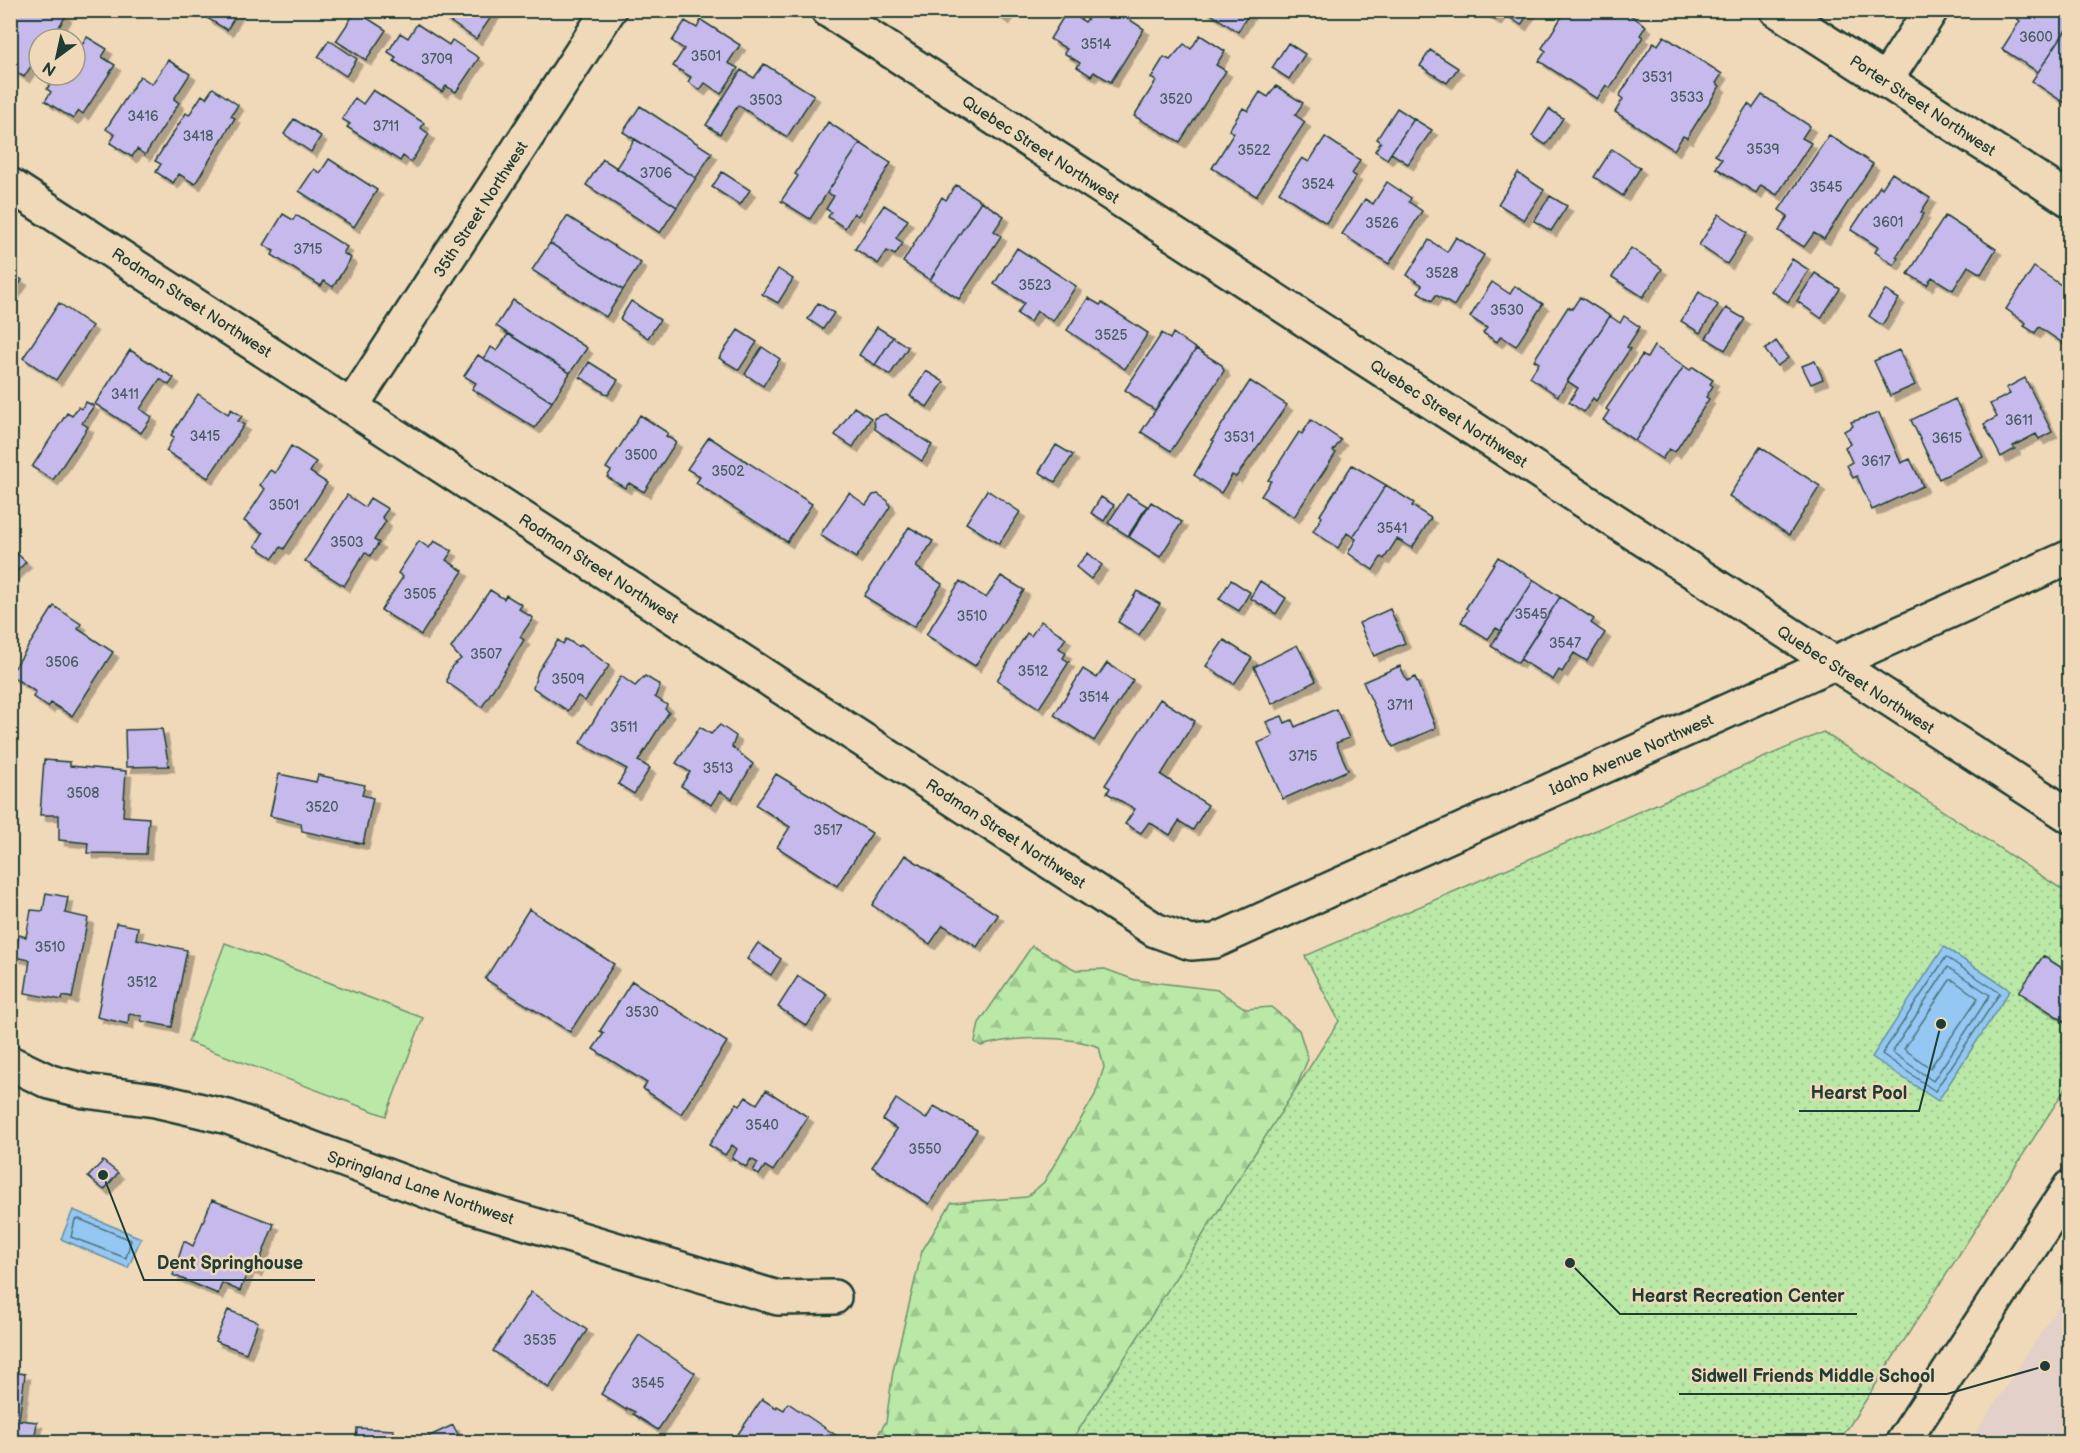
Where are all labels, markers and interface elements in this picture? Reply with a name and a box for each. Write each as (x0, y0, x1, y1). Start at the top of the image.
north arrow (27, 27, 87, 87)
house number: 3600 (2019, 29, 2053, 46)
house number: 3514 (1081, 36, 1112, 53)
house number: 3501 (691, 48, 721, 65)
house number: 3709 (421, 51, 453, 68)
street label: Porter Street Northwest (1846, 52, 1999, 161)
text: N (39, 57, 60, 80)
house number: 3531 (1642, 69, 1672, 86)
house number: 3533 (1670, 89, 1704, 106)
house number: 3520 (1159, 91, 1193, 108)
house number: 3503 (749, 92, 783, 109)
street label: Quebec Street Northwest (958, 92, 1122, 208)
house number: 3416 (127, 108, 159, 125)
house number: 3711 (373, 118, 399, 135)
house number: 3418 (183, 128, 213, 145)
street label: 35th Street Northwest (430, 138, 532, 282)
house number: 3539 (1746, 141, 1780, 158)
house number: 3522 (1237, 142, 1271, 159)
house number: 3706 (640, 165, 673, 182)
house number: 3524 (1301, 176, 1335, 193)
house number: 3545 (1809, 179, 1843, 196)
house number: 3601 (1873, 214, 1903, 231)
house number: 3526 (1365, 215, 1399, 232)
house number: 3715 (294, 241, 322, 258)
street label: Rodman Street Northwest (108, 244, 275, 362)
house number: 3528 (1425, 265, 1459, 282)
house number: 3523 (1018, 277, 1052, 294)
house number: 3530 (1490, 302, 1524, 319)
house number: 3525 (1095, 327, 1127, 344)
street label: Quebec Street Northwest (1366, 356, 1530, 472)
house number: 3411 (111, 386, 139, 403)
house number: 3611 (2005, 412, 2033, 429)
house number: 3415 (190, 428, 220, 445)
house number: 3531 (1224, 429, 1254, 446)
house number: 3615 (1932, 430, 1962, 447)
house number: 3500 (624, 447, 658, 464)
house number: 3617 (1861, 453, 1891, 470)
house number: 3502 (711, 463, 745, 480)
house number: 3501 (269, 497, 299, 514)
street label: Rodman Street Northwest (515, 510, 682, 628)
house number: 3541 (1377, 520, 1407, 537)
house number: 3503 (330, 534, 364, 551)
house number: 3505 (404, 586, 436, 603)
house number: 3545 (1514, 606, 1548, 623)
house number: 3510 (957, 608, 987, 625)
street label: Quebec Street Northwest (1773, 622, 1937, 738)
house number: 3547 (1549, 635, 1581, 652)
house number: 3507 (470, 646, 502, 663)
house number: 3506 (45, 654, 79, 671)
house number: 3512 (1018, 663, 1049, 680)
house number: 3509 (552, 671, 584, 688)
house number: 3514 (1079, 689, 1110, 706)
house number: 3711 (1387, 697, 1413, 714)
street label: Idaho Avenue Northwest (1547, 711, 1716, 800)
house number: 3511 (610, 719, 638, 736)
house number: 3715 (1289, 748, 1317, 765)
house number: 3513 (703, 760, 733, 777)
street label: Rodman Street Northwest (922, 775, 1089, 893)
house number: 3508 (66, 785, 100, 802)
house number: 3520 (305, 799, 339, 816)
house number: 3517 (814, 822, 843, 839)
house number: 3510 (35, 939, 65, 956)
house number: 3512 (127, 974, 158, 991)
house number: 3530 (625, 1004, 659, 1021)
callout: Hearst Pool (1799, 1075, 1919, 1111)
text: Hearst Pool (1811, 1083, 1907, 1104)
house number: 3540 (745, 1117, 779, 1134)
house number: 3550 (909, 1141, 941, 1158)
street label: Springland Lane Northwest (325, 1148, 516, 1229)
callout: Dent Springhouse (144, 1244, 315, 1280)
text: Dent Springhouse (157, 1253, 303, 1274)
callout: Hearst Recreation Center (1620, 1278, 1857, 1314)
text: Hearst Recreation Center (1632, 1286, 1845, 1307)
house number: 3535 (523, 1332, 557, 1349)
callout: Sidwell Friends Middle School (1679, 1358, 1947, 1394)
text: Sidwell Friends Middle School (1691, 1366, 1935, 1387)
house number: 3545 (631, 1375, 665, 1392)

